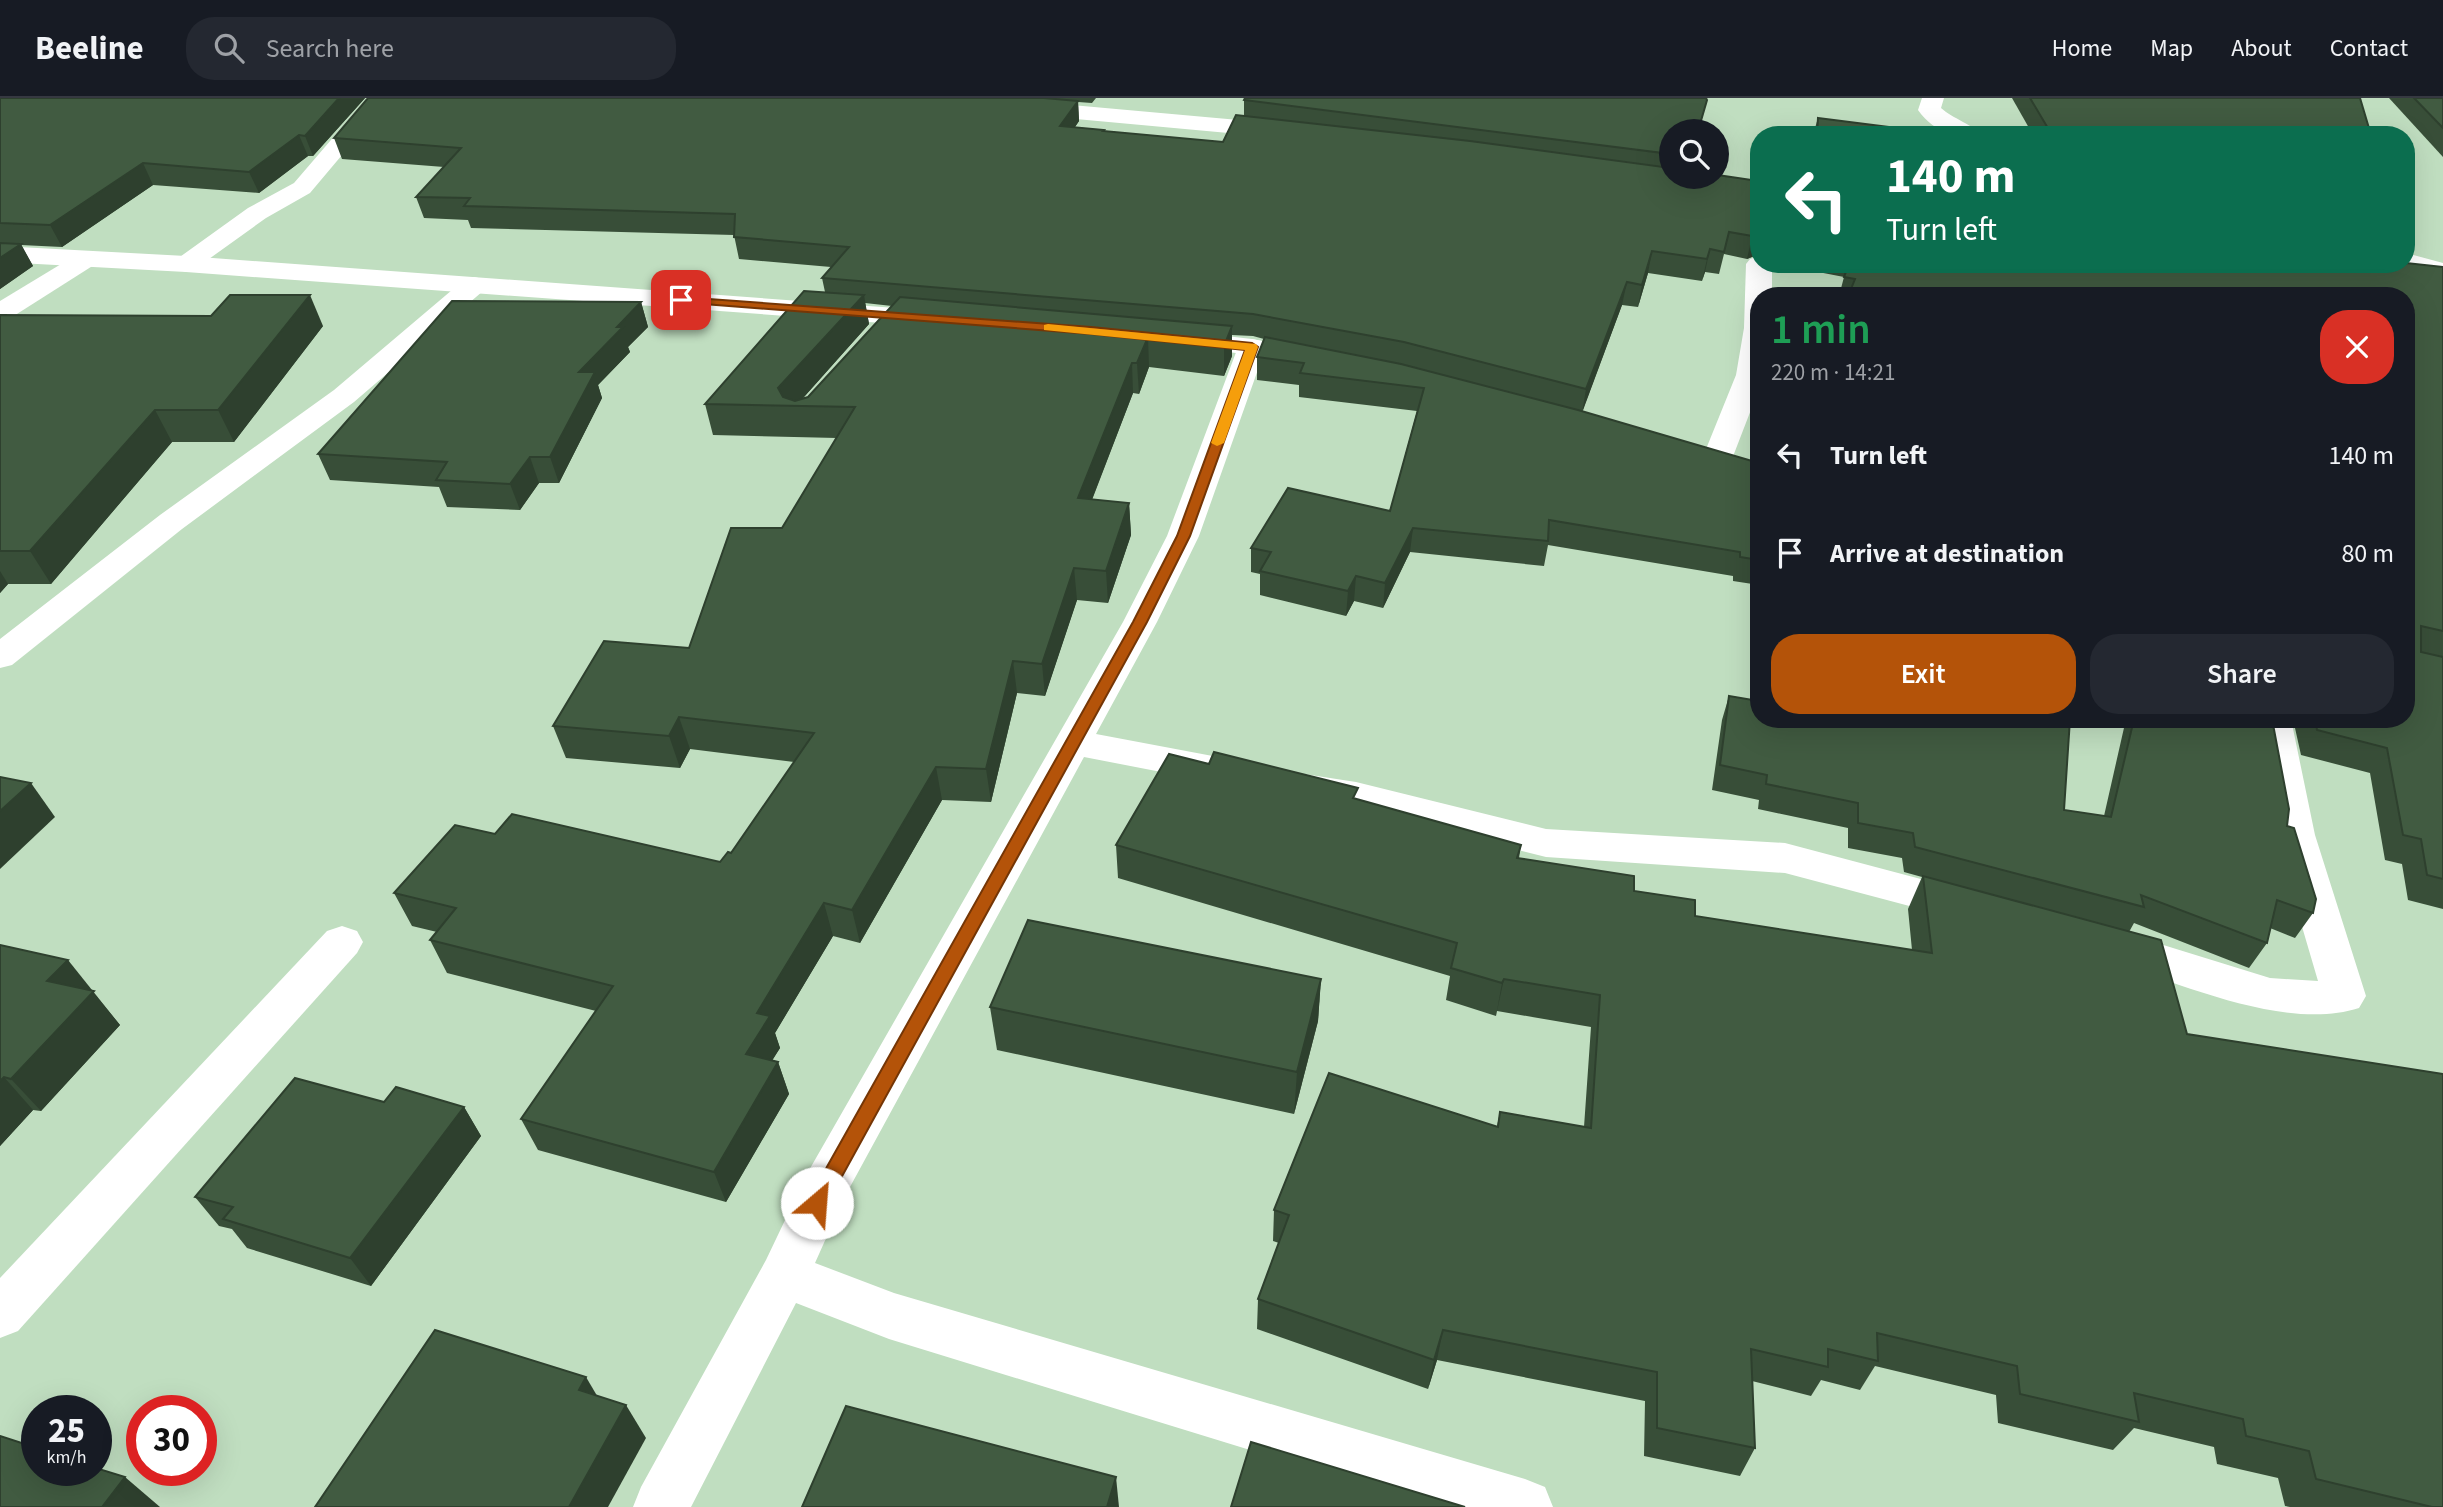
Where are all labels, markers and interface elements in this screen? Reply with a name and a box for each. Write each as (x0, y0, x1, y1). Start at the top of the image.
search box (186, 17, 676, 80)
text: Beeline (35, 25, 144, 72)
icon: search (210, 29, 248, 67)
text: Search here (266, 30, 394, 67)
text: Home (2052, 31, 2112, 66)
text: Map (2150, 31, 2193, 66)
text: About (2231, 31, 2292, 66)
text: Contact (2330, 31, 2408, 66)
map controls (1659, 119, 1729, 189)
button: search (1659, 119, 1729, 189)
text: 140 m (1886, 142, 2015, 212)
icon: left (1771, 154, 1862, 245)
text: Turn left (1886, 207, 1997, 253)
pin (651, 270, 711, 330)
icon: arrive (662, 281, 700, 319)
text: 1 min (1771, 300, 1871, 360)
button: close (2320, 310, 2394, 384)
text: 220 m · 14:21 (1771, 356, 1895, 389)
icon: left (1771, 436, 1809, 474)
text: Turn left (1830, 437, 1927, 474)
text: 140 m (2328, 437, 2394, 474)
icon: arrive (1771, 534, 1809, 572)
text: Arrive at destination (1830, 535, 2064, 572)
text: 80 m (2341, 535, 2394, 572)
button: Exit (1771, 634, 2076, 714)
button: Share (2090, 634, 2394, 714)
position arrow (780, 1166, 854, 1240)
speed limit sign: 30 (126, 1395, 217, 1486)
text: 25 (48, 1406, 85, 1456)
text: km/h (47, 1445, 86, 1470)

